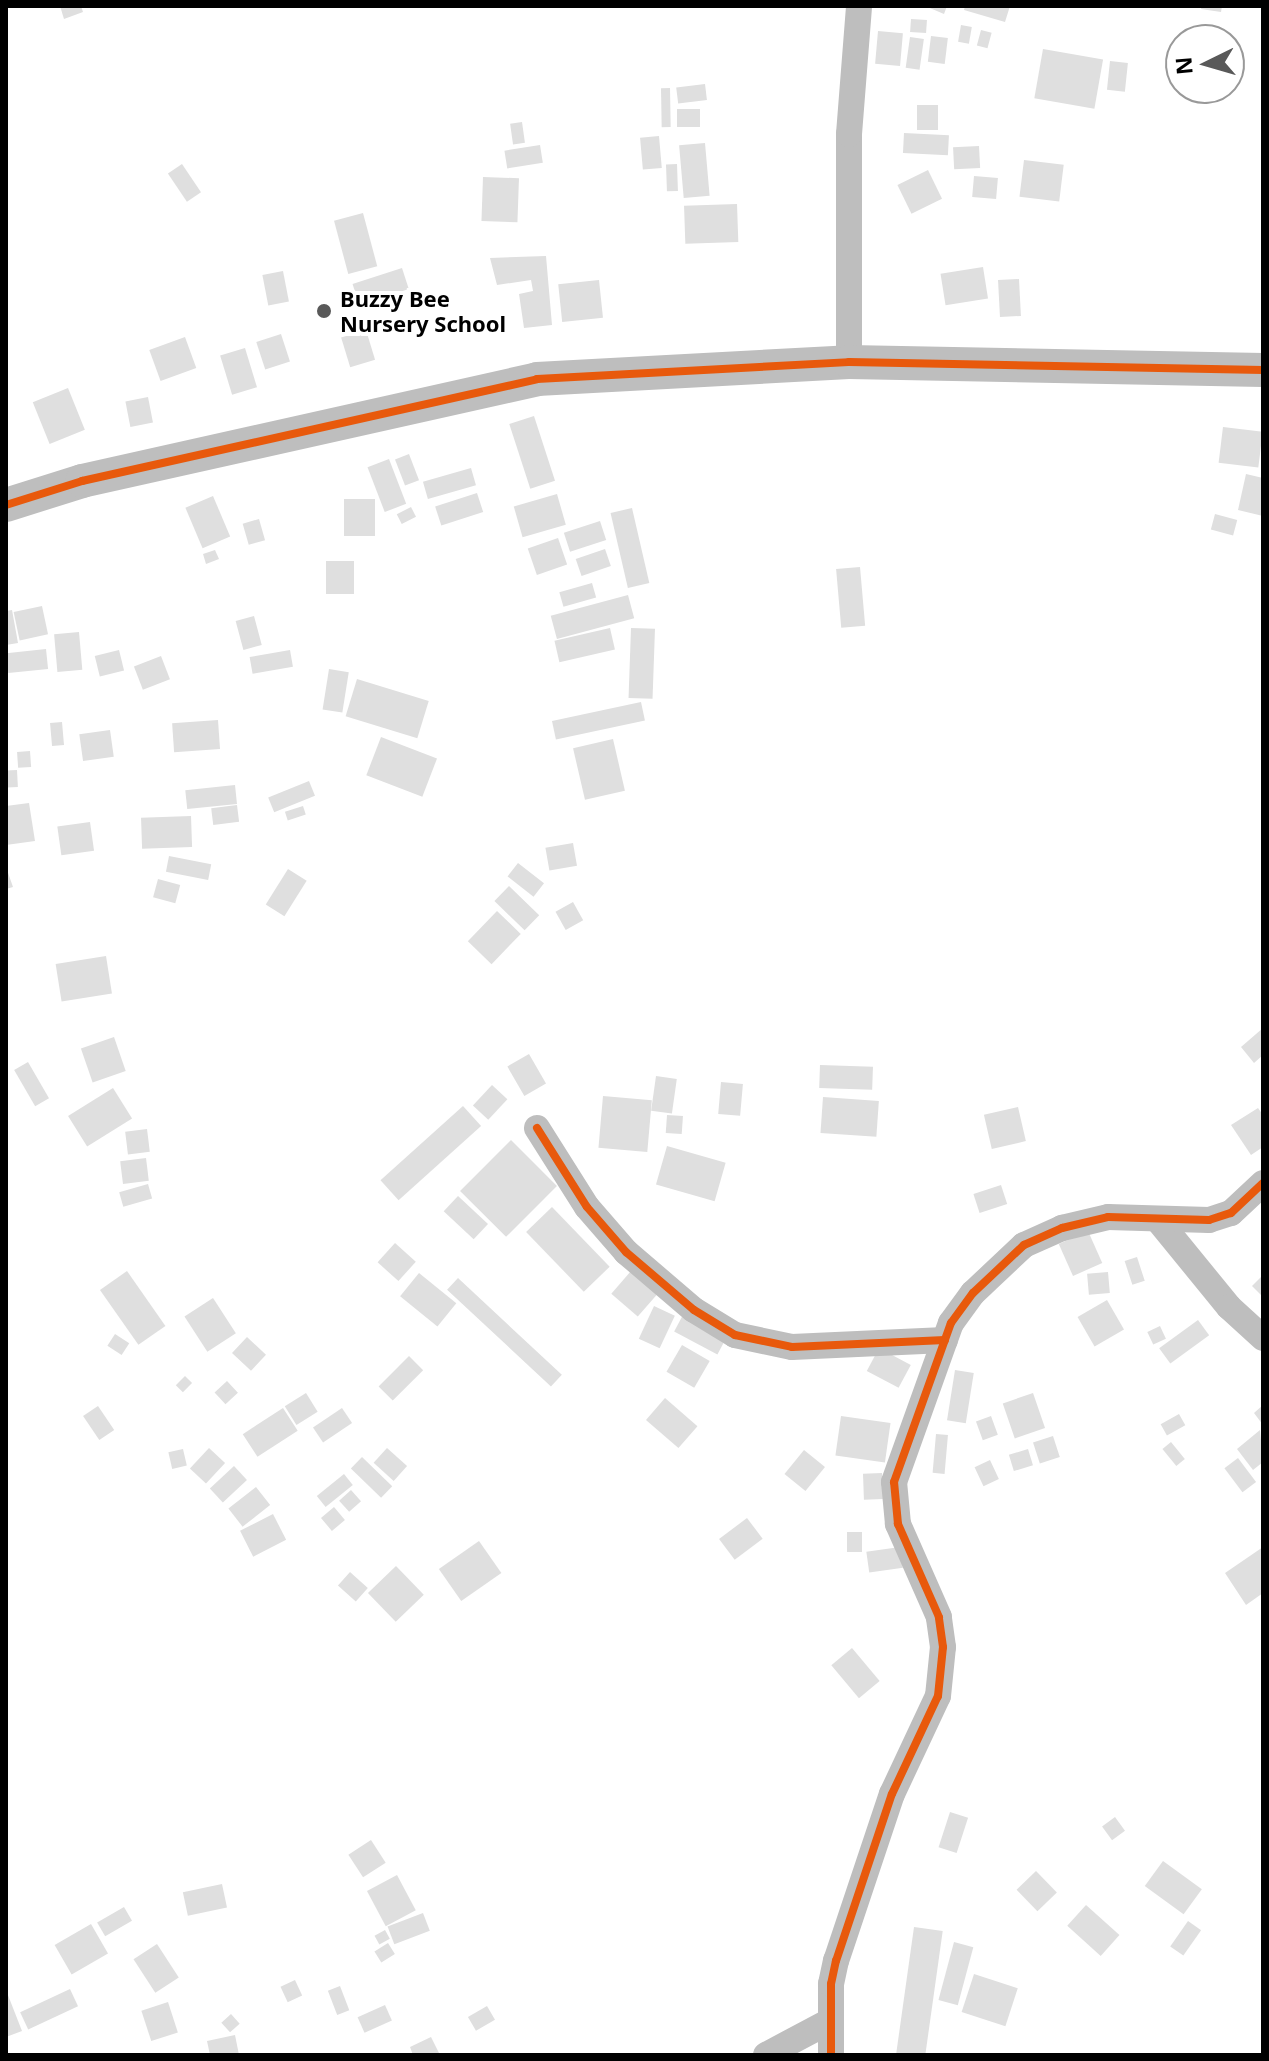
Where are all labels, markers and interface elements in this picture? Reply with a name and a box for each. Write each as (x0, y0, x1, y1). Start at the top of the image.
north arrow (1165, 24, 1245, 104)
text: N (1167, 56, 1199, 76)
place label: Buzzy Bee Nursery School (340, 285, 506, 336)
marker: Buzzy Bee Nursery School (315, 302, 333, 320)

